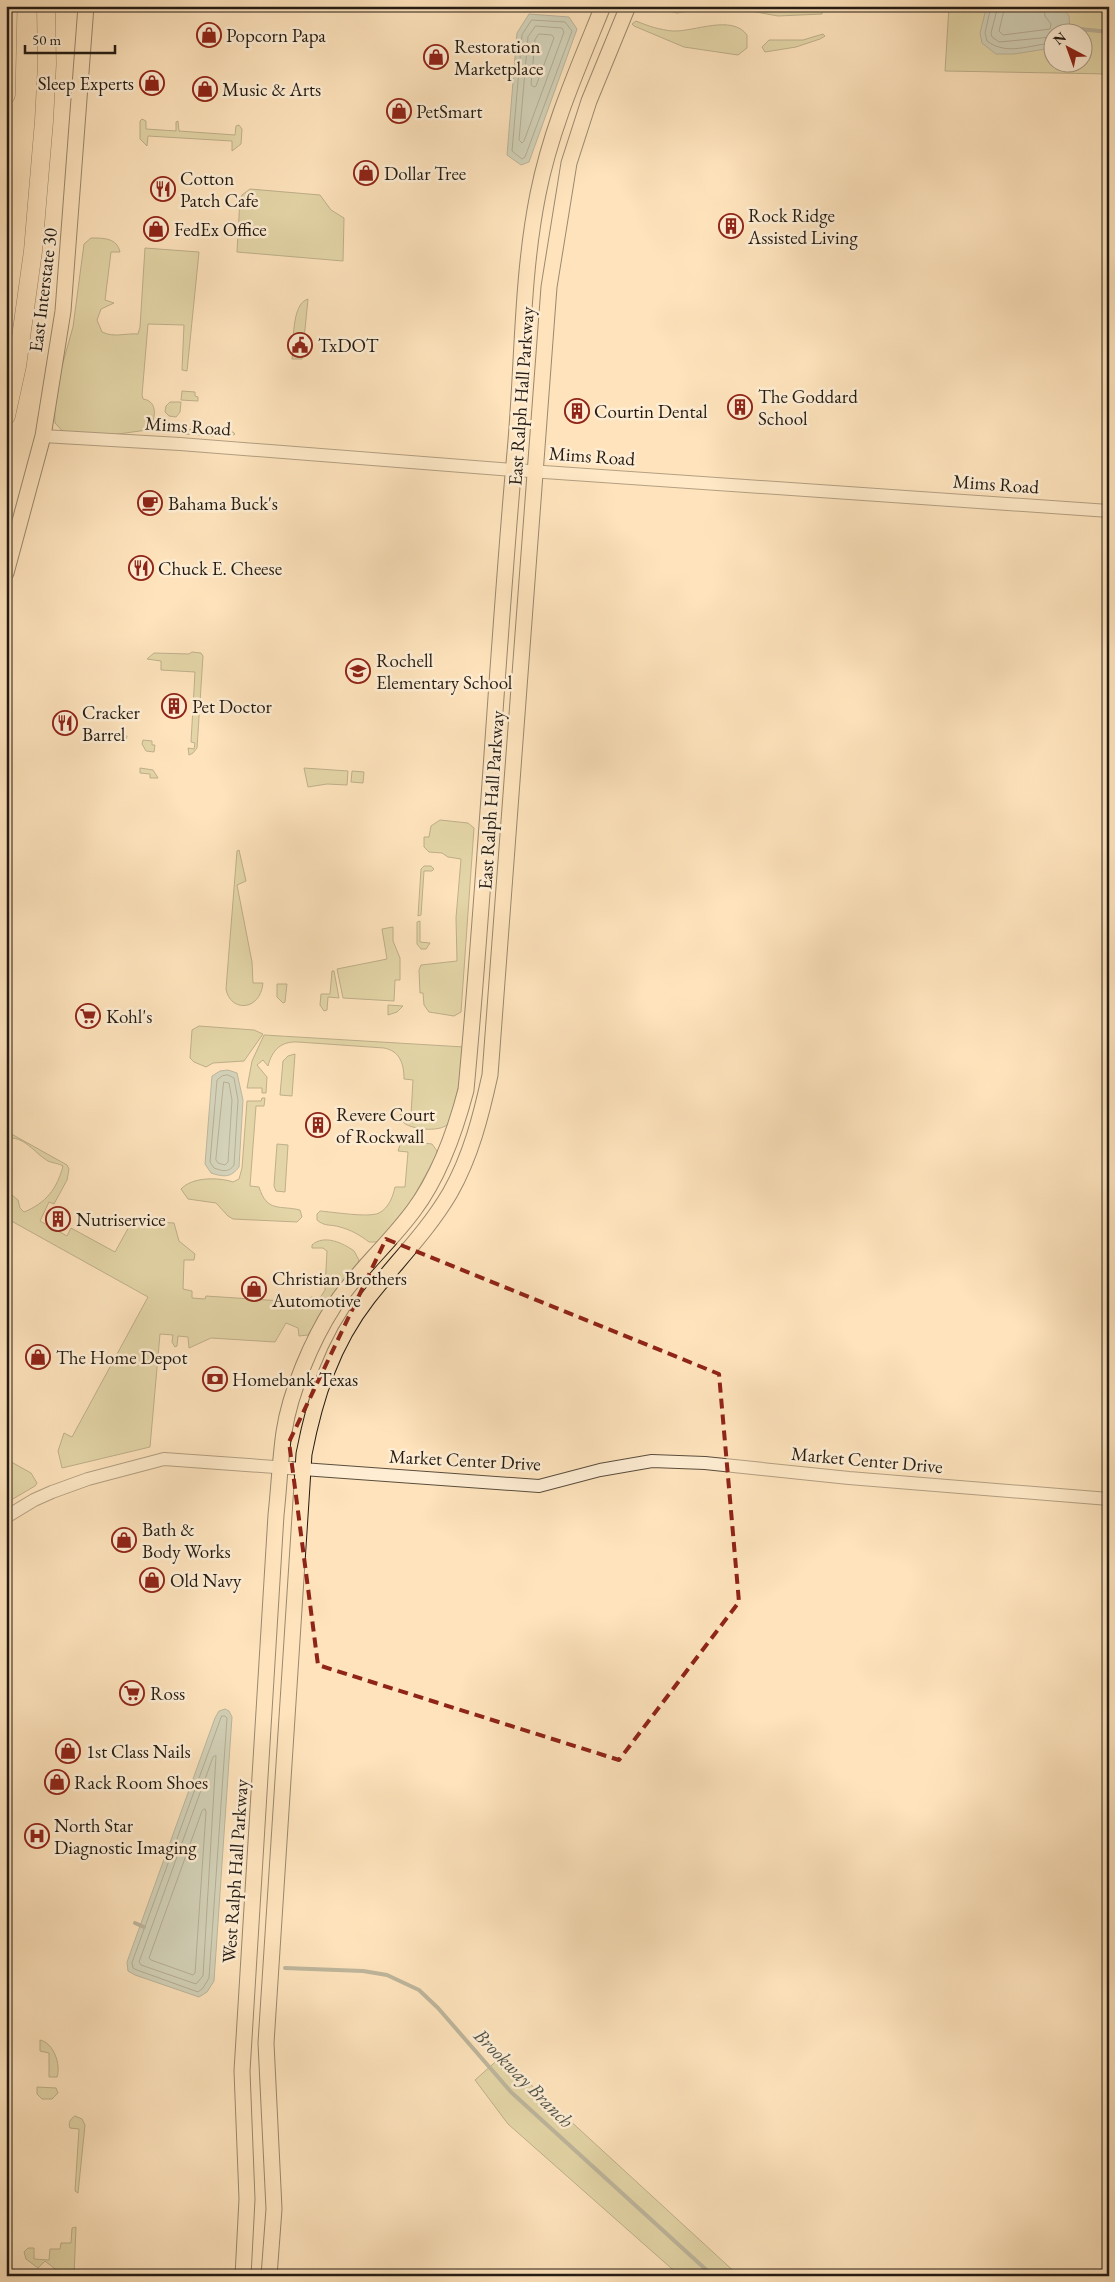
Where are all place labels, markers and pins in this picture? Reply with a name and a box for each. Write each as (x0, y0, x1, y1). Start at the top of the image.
shop icon: Popcorn Papa (196, 22, 222, 48)
place label: Popcorn Papa (226, 23, 326, 48)
place label: Restoration Marketplace (454, 34, 543, 81)
shop icon: Restoration Marketplace (423, 44, 449, 70)
shop icon: Sleep Experts (139, 70, 165, 96)
place label: Sleep Experts (38, 71, 134, 96)
shop icon: Music & Arts (192, 76, 218, 102)
place label: Music & Arts (222, 77, 321, 102)
shop icon: PetSmart (386, 98, 412, 124)
place label: PetSmart (416, 99, 482, 124)
shop icon: Dollar Tree (353, 160, 379, 186)
place label: Dollar Tree (384, 161, 466, 186)
place label: Cotton Patch Cafe (180, 166, 258, 213)
restaurant icon: Cotton Patch Cafe (150, 176, 176, 202)
place label: Rock Ridge Assisted Living (747, 203, 859, 250)
building icon: Rock Ridge Assisted Living (718, 213, 744, 239)
shop icon: FedEx Office (143, 216, 169, 242)
place label: FedEx Office (174, 217, 267, 242)
public building icon: TxDOT (287, 332, 313, 358)
place label: TxDOT (318, 333, 379, 358)
place label: The Goddard School (758, 384, 858, 431)
building icon: The Goddard School (727, 394, 753, 420)
building icon: Courtin Dental (564, 398, 590, 424)
place label: Courtin Dental (594, 399, 708, 424)
cafe icon: Bahama Buck's (137, 490, 163, 516)
place label: Bahama Buck's (168, 491, 278, 516)
restaurant icon: Chuck E. Cheese (128, 555, 154, 581)
place label: Chuck E. Cheese (158, 556, 282, 581)
place label: Rochell Elementary School (376, 648, 513, 695)
school or university icon: Rochell Elementary School (345, 658, 371, 684)
building icon: Pet Doctor (161, 693, 187, 719)
place label: Pet Doctor (192, 694, 273, 719)
place label: Cracker Barrel (82, 700, 140, 747)
restaurant icon: Cracker Barrel (52, 710, 78, 736)
supermarket icon: Kohl's (75, 1003, 101, 1029)
place label: Kohl's (106, 1004, 152, 1029)
place label: Revere Court of Rockwall (336, 1102, 435, 1149)
building icon: Revere Court of Rockwall (305, 1112, 331, 1138)
building icon: Nutriservice (45, 1206, 71, 1232)
place label: Nutriservice (76, 1207, 166, 1232)
place label: Christian Brothers Automotive (271, 1266, 407, 1313)
shop icon: Christian Brothers Automotive (241, 1276, 267, 1302)
shop icon: The Home Depot (25, 1344, 51, 1370)
place label: The Home Depot (56, 1345, 188, 1370)
bank icon: Homebank Texas (202, 1366, 228, 1392)
place label: Homebank Texas (232, 1367, 358, 1392)
place label: Bath & Body Works (142, 1517, 231, 1564)
shop icon: Bath & Body Works (111, 1527, 137, 1553)
shop icon: Old Navy (139, 1567, 165, 1593)
place label: Old Navy (170, 1568, 242, 1593)
supermarket icon: Ross (119, 1680, 145, 1706)
place label: Ross (150, 1681, 185, 1706)
shop icon: 1st Class Nails (55, 1738, 81, 1764)
place label: 1st Class Nails (86, 1739, 191, 1764)
shop icon: Rack Room Shoes (44, 1769, 70, 1795)
place label: Rack Room Shoes (74, 1770, 208, 1795)
place label: North Star Diagnostic Imaging (54, 1813, 197, 1860)
hospital icon: North Star Diagnostic Imaging (24, 1823, 50, 1849)

